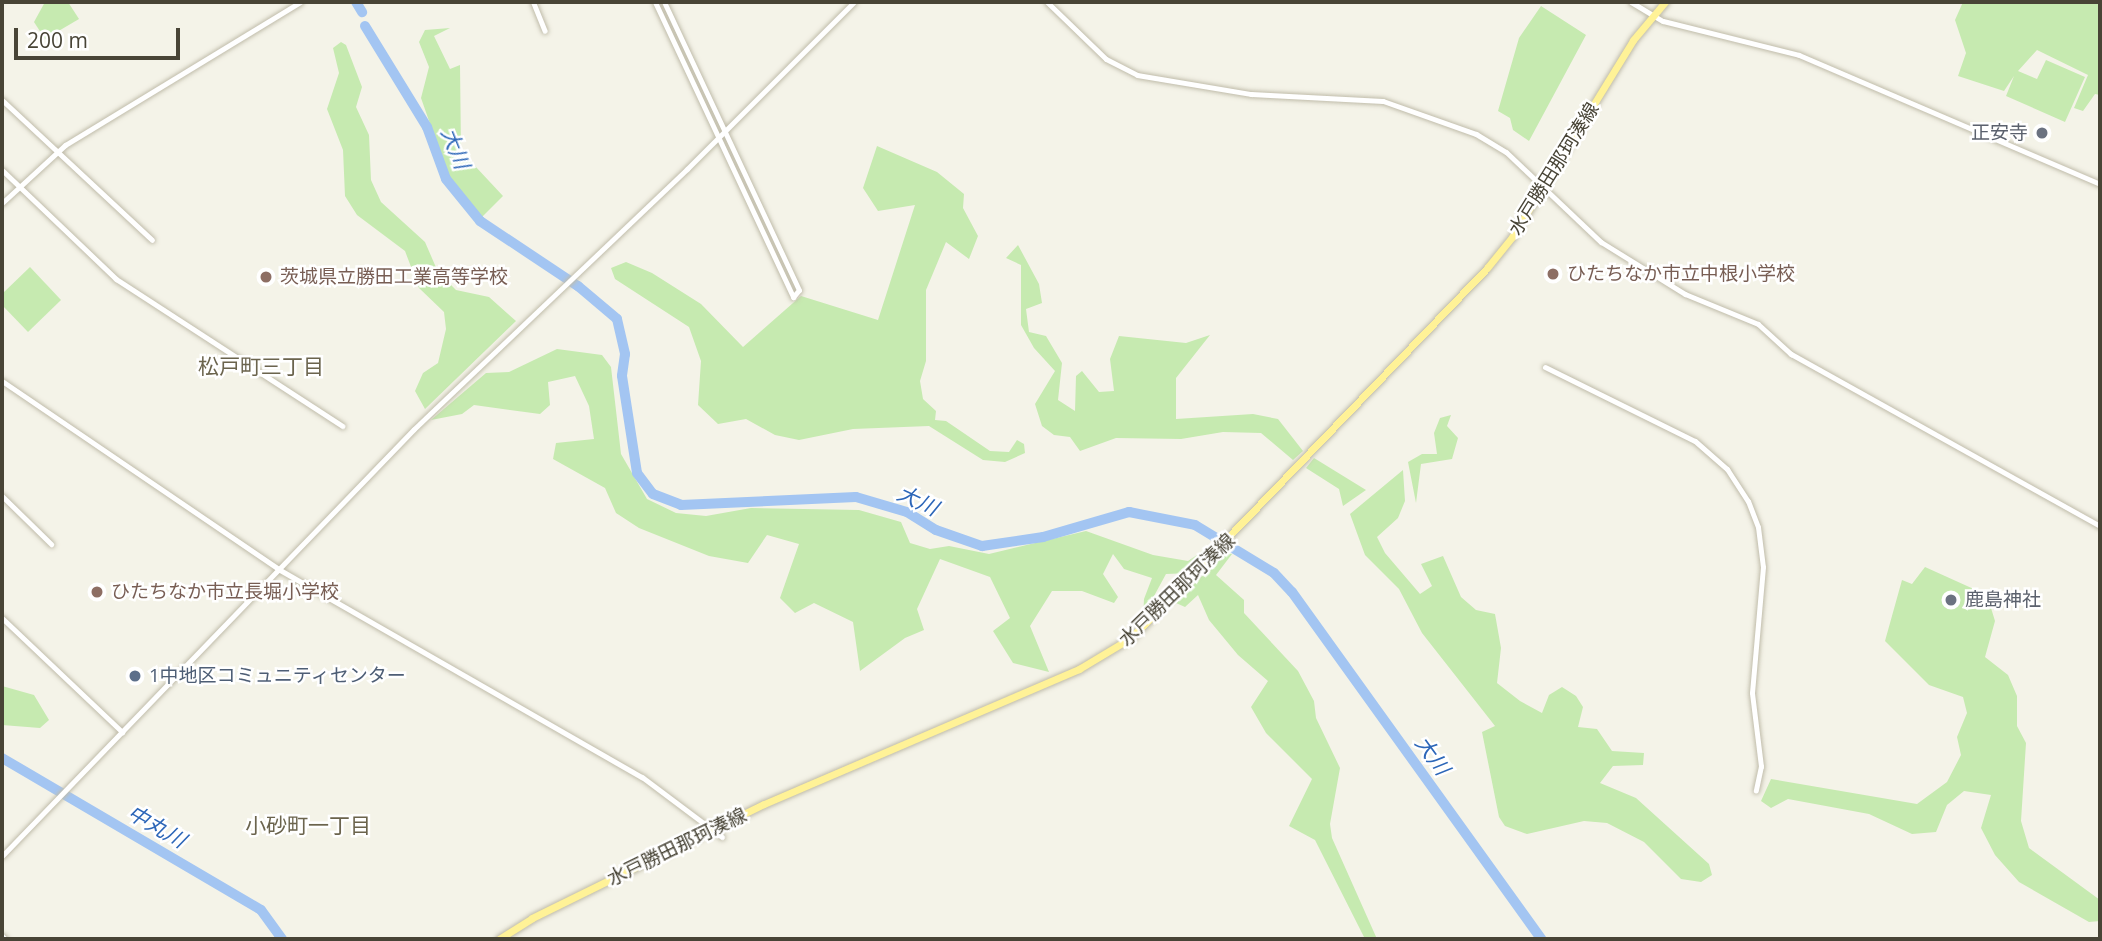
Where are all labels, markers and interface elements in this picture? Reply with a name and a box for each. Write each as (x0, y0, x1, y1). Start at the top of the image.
scale bar (18, 14, 184, 58)
text: 200 m (27, 26, 88, 54)
street label: 水戸勝田那珂湊線 (1504, 99, 1604, 239)
place label: 正安寺 (1971, 122, 2028, 144)
water label: 大川 (436, 124, 476, 172)
marker: 正安寺 (2034, 125, 2050, 141)
place label: ひたちなか市立中根小学校 (1567, 263, 1795, 285)
place label: 茨城県立勝田工業高等学校 (280, 266, 508, 288)
marker: ひたちなか市立中根小学校 (1545, 266, 1561, 282)
marker: 茨城県立勝田工業高等学校 (258, 269, 274, 285)
district label: 松戸町三丁目 (198, 353, 324, 379)
water label: 大川 (894, 480, 942, 520)
street label: 水戸勝田那珂湊線 (1114, 529, 1240, 651)
place label: ひたちなか市立長堀小学校 (111, 581, 339, 603)
marker: ひたちなか市立長堀小学校 (89, 584, 105, 600)
place label: 鹿島神社 (1965, 589, 2041, 611)
marker: 鹿島神社 (1943, 592, 1959, 608)
place label: 1中地区コミュニティセンター (149, 665, 407, 687)
marker: 1中地区コミュニティセンター (127, 668, 143, 684)
water label: 大川 (1410, 731, 1456, 779)
water label: 中丸川 (123, 799, 191, 853)
street label: 水戸勝田那珂湊線 (604, 803, 750, 891)
district label: 小砂町一丁目 (245, 812, 371, 838)

